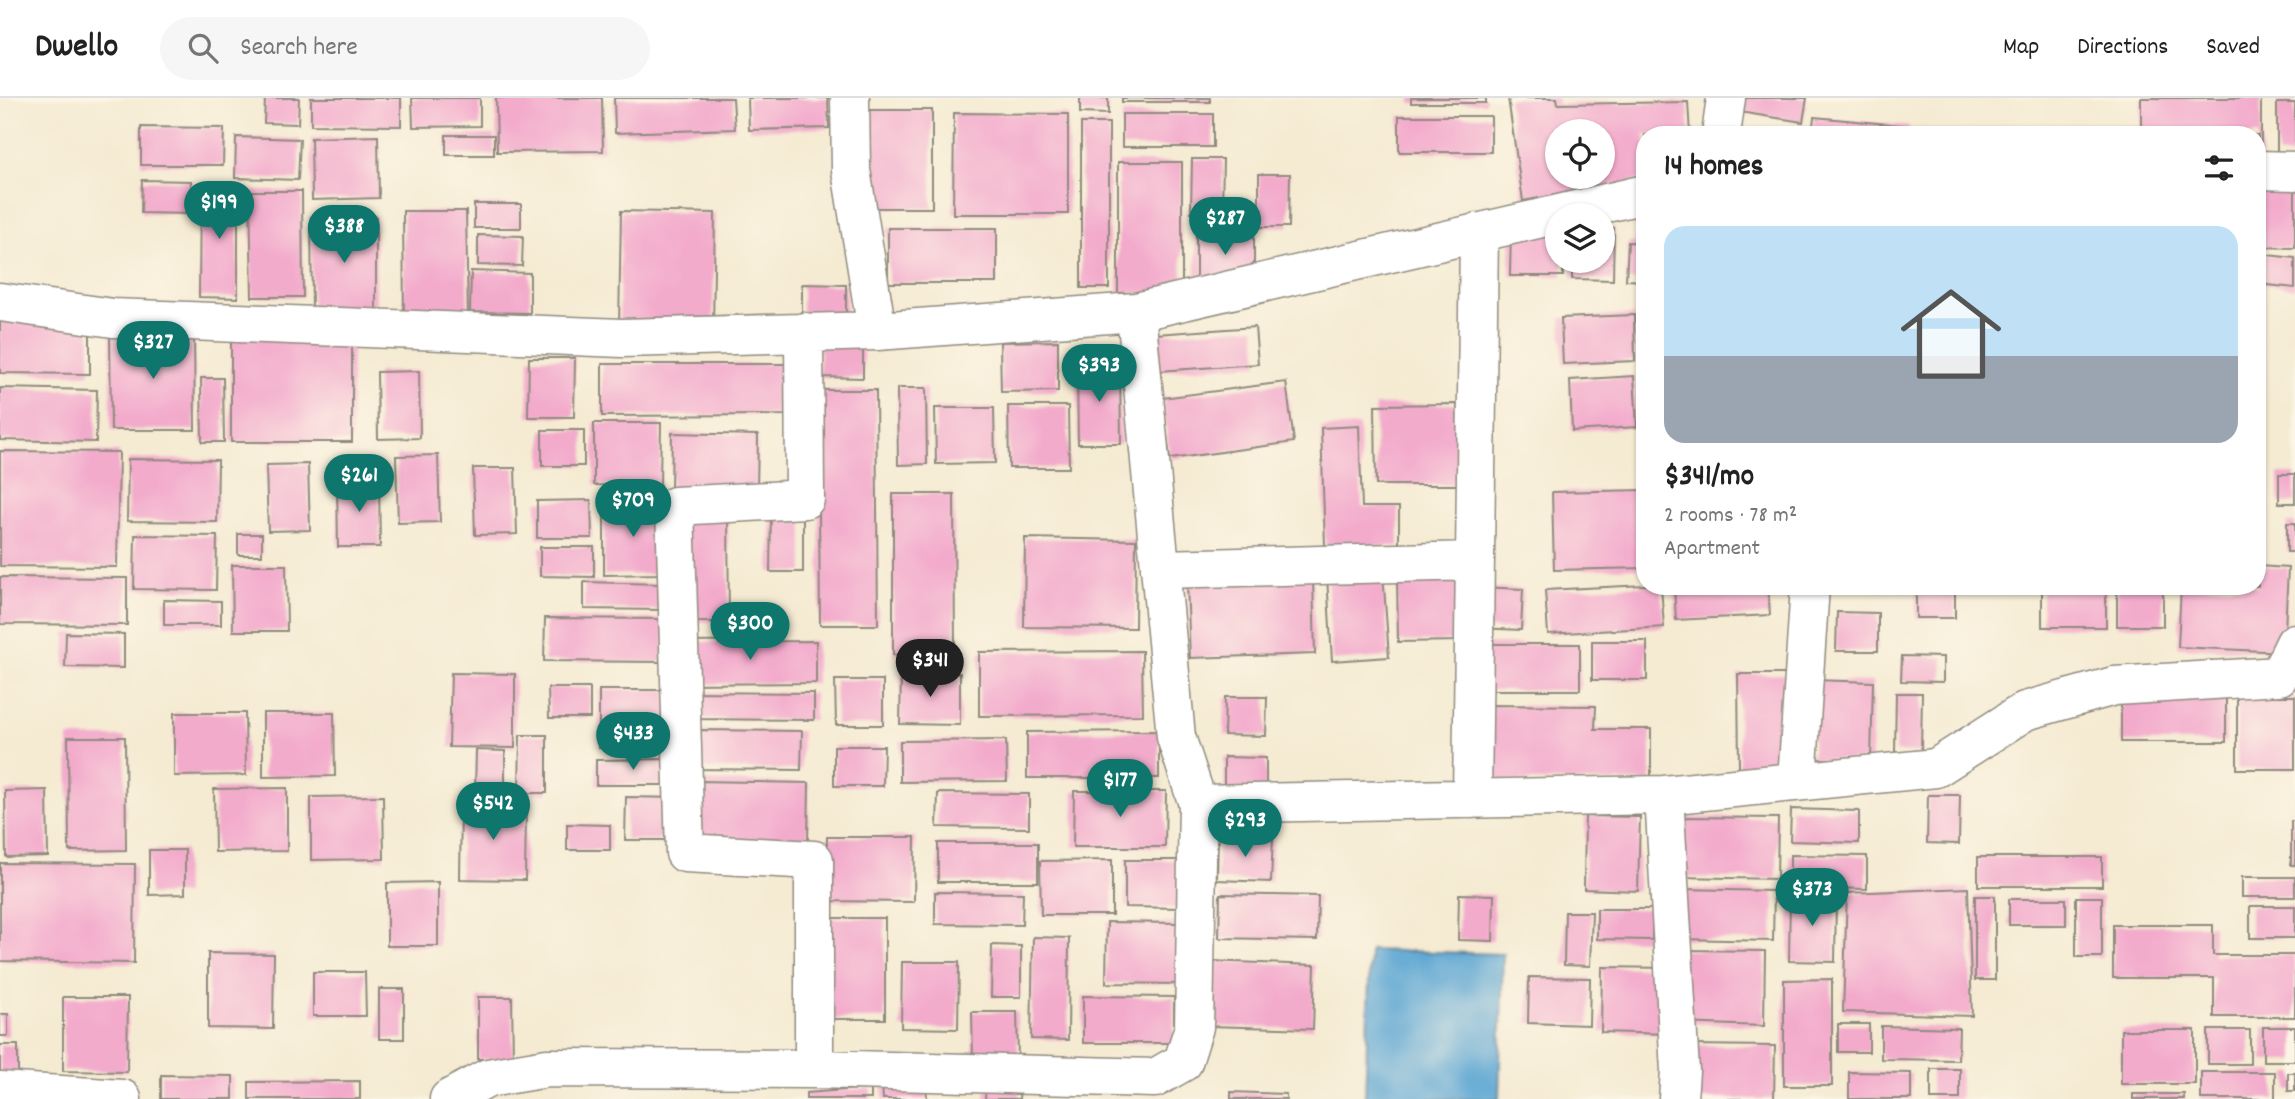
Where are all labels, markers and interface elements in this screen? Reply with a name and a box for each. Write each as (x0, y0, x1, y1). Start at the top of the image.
search box (160, 17, 650, 80)
text: Dwello (35, 25, 118, 72)
icon: search (184, 29, 222, 67)
text: Search here (240, 30, 358, 67)
text: Map (2003, 31, 2039, 65)
text: Directions (2077, 31, 2168, 65)
text: Saved (2206, 31, 2260, 65)
map controls (1545, 119, 1615, 273)
button: locate (1545, 119, 1615, 189)
text: 14 homes (1664, 147, 1763, 190)
icon: filters (2200, 149, 2238, 187)
pin: $199 (178, 181, 260, 241)
text: $199 (200, 187, 238, 220)
pin: $287 (1184, 198, 1266, 257)
text: $287 (1205, 203, 1245, 236)
button: layers (1545, 203, 1615, 273)
pin: $388 (303, 206, 385, 265)
text: $388 (324, 211, 364, 244)
icon: home (1888, 271, 2014, 397)
pin: $327 (112, 322, 194, 381)
text: $327 (133, 327, 173, 360)
pin: $393 (1058, 344, 1140, 404)
text: $393 (1078, 350, 1120, 383)
pin: $261 (318, 454, 400, 514)
text: $341/mo (1664, 457, 1754, 500)
text: $261 (340, 460, 378, 493)
pin: $709 (592, 480, 674, 539)
text: $709 (611, 485, 655, 518)
text: 2 rooms · 78 m² (1664, 500, 1797, 533)
text: Apartment (1664, 533, 1760, 566)
pin: $300 (709, 602, 791, 662)
text: $300 (727, 608, 773, 641)
pin: $341 (889, 640, 971, 699)
text: $341 (912, 645, 948, 678)
pin: $433 (592, 712, 674, 772)
text: $433 (612, 718, 654, 751)
pin: $177 (1079, 760, 1161, 819)
text: $177 (1103, 765, 1137, 798)
pin: $542 (452, 782, 534, 842)
text: $542 (472, 788, 514, 821)
pin: $293 (1204, 800, 1286, 859)
text: $293 (1224, 805, 1266, 838)
pin: $373 (1771, 868, 1853, 928)
text: $373 (1792, 874, 1832, 907)

